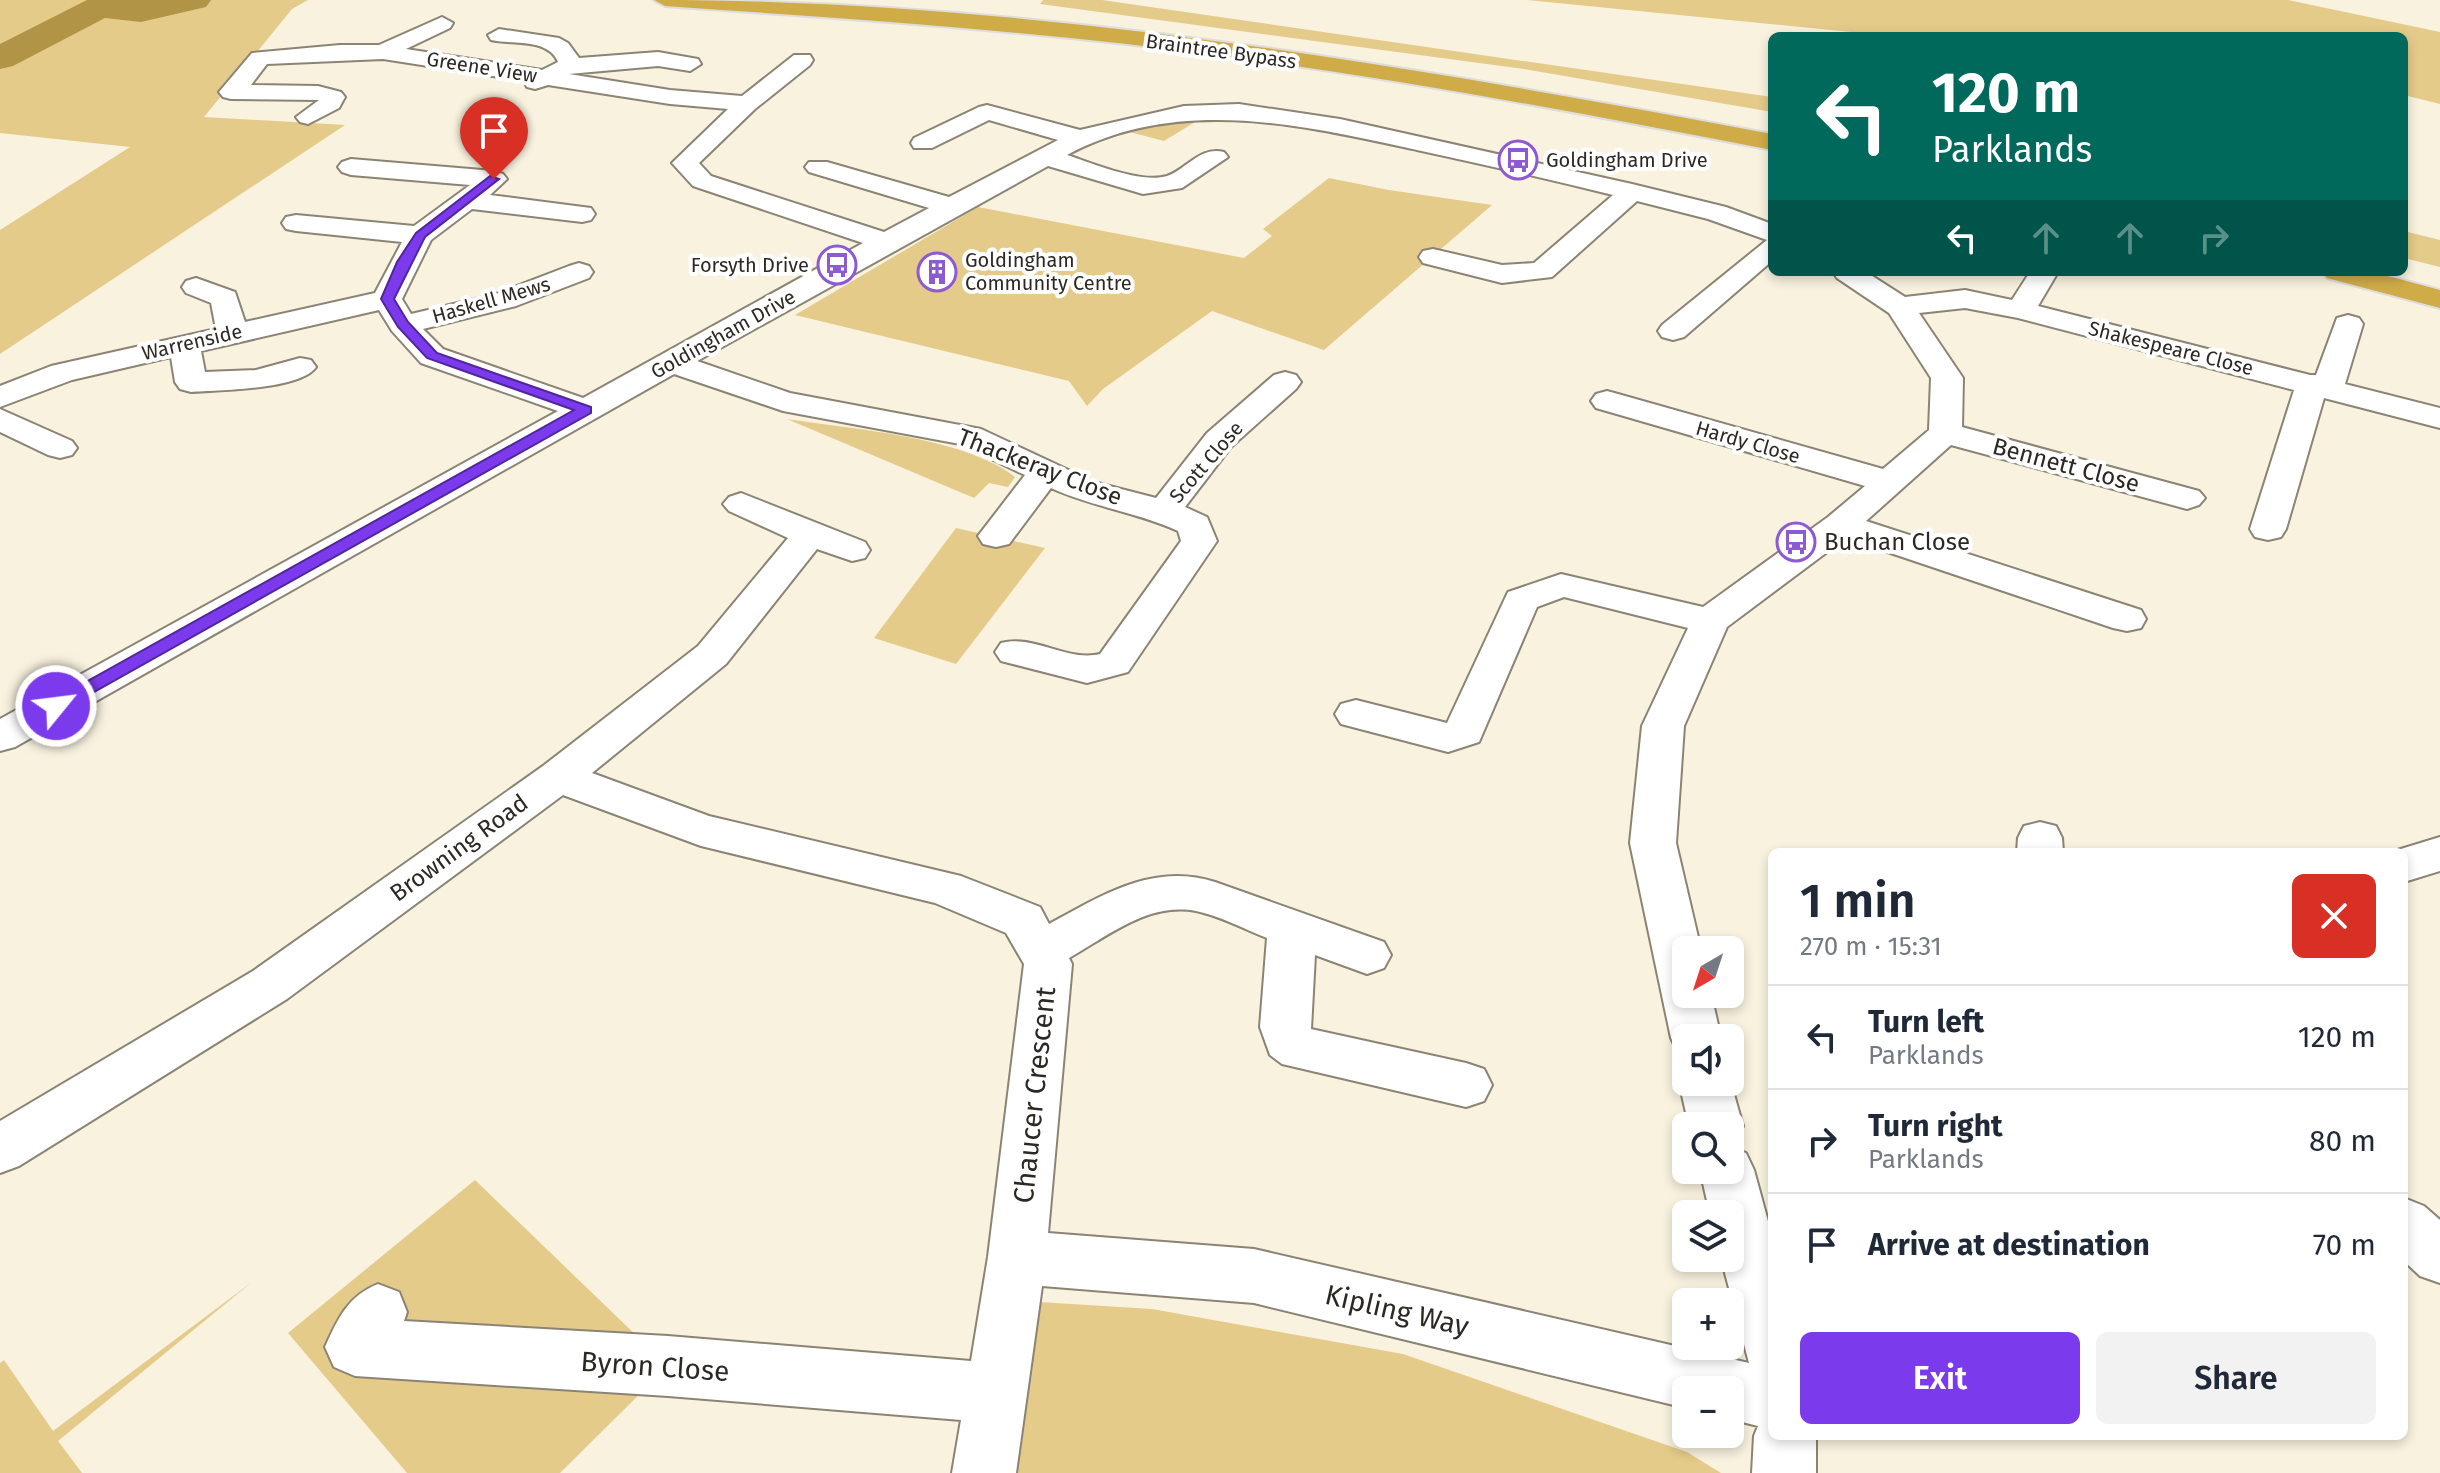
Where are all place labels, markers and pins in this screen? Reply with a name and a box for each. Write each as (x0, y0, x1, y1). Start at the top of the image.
pin (460, 97, 528, 179)
bus stop icon: Goldingham Drive (1497, 139, 1539, 181)
place label: Goldingham Drive (1546, 148, 1708, 172)
bus stop icon: Forsyth Drive (816, 244, 858, 286)
place label: Goldingham Community Centre (965, 248, 1132, 295)
building icon: Goldingham Community Centre (916, 251, 958, 293)
place label: Forsyth Drive (691, 253, 809, 277)
bus stop icon: Buchan Close (1775, 521, 1817, 563)
place label: Buchan Close (1824, 528, 1970, 556)

